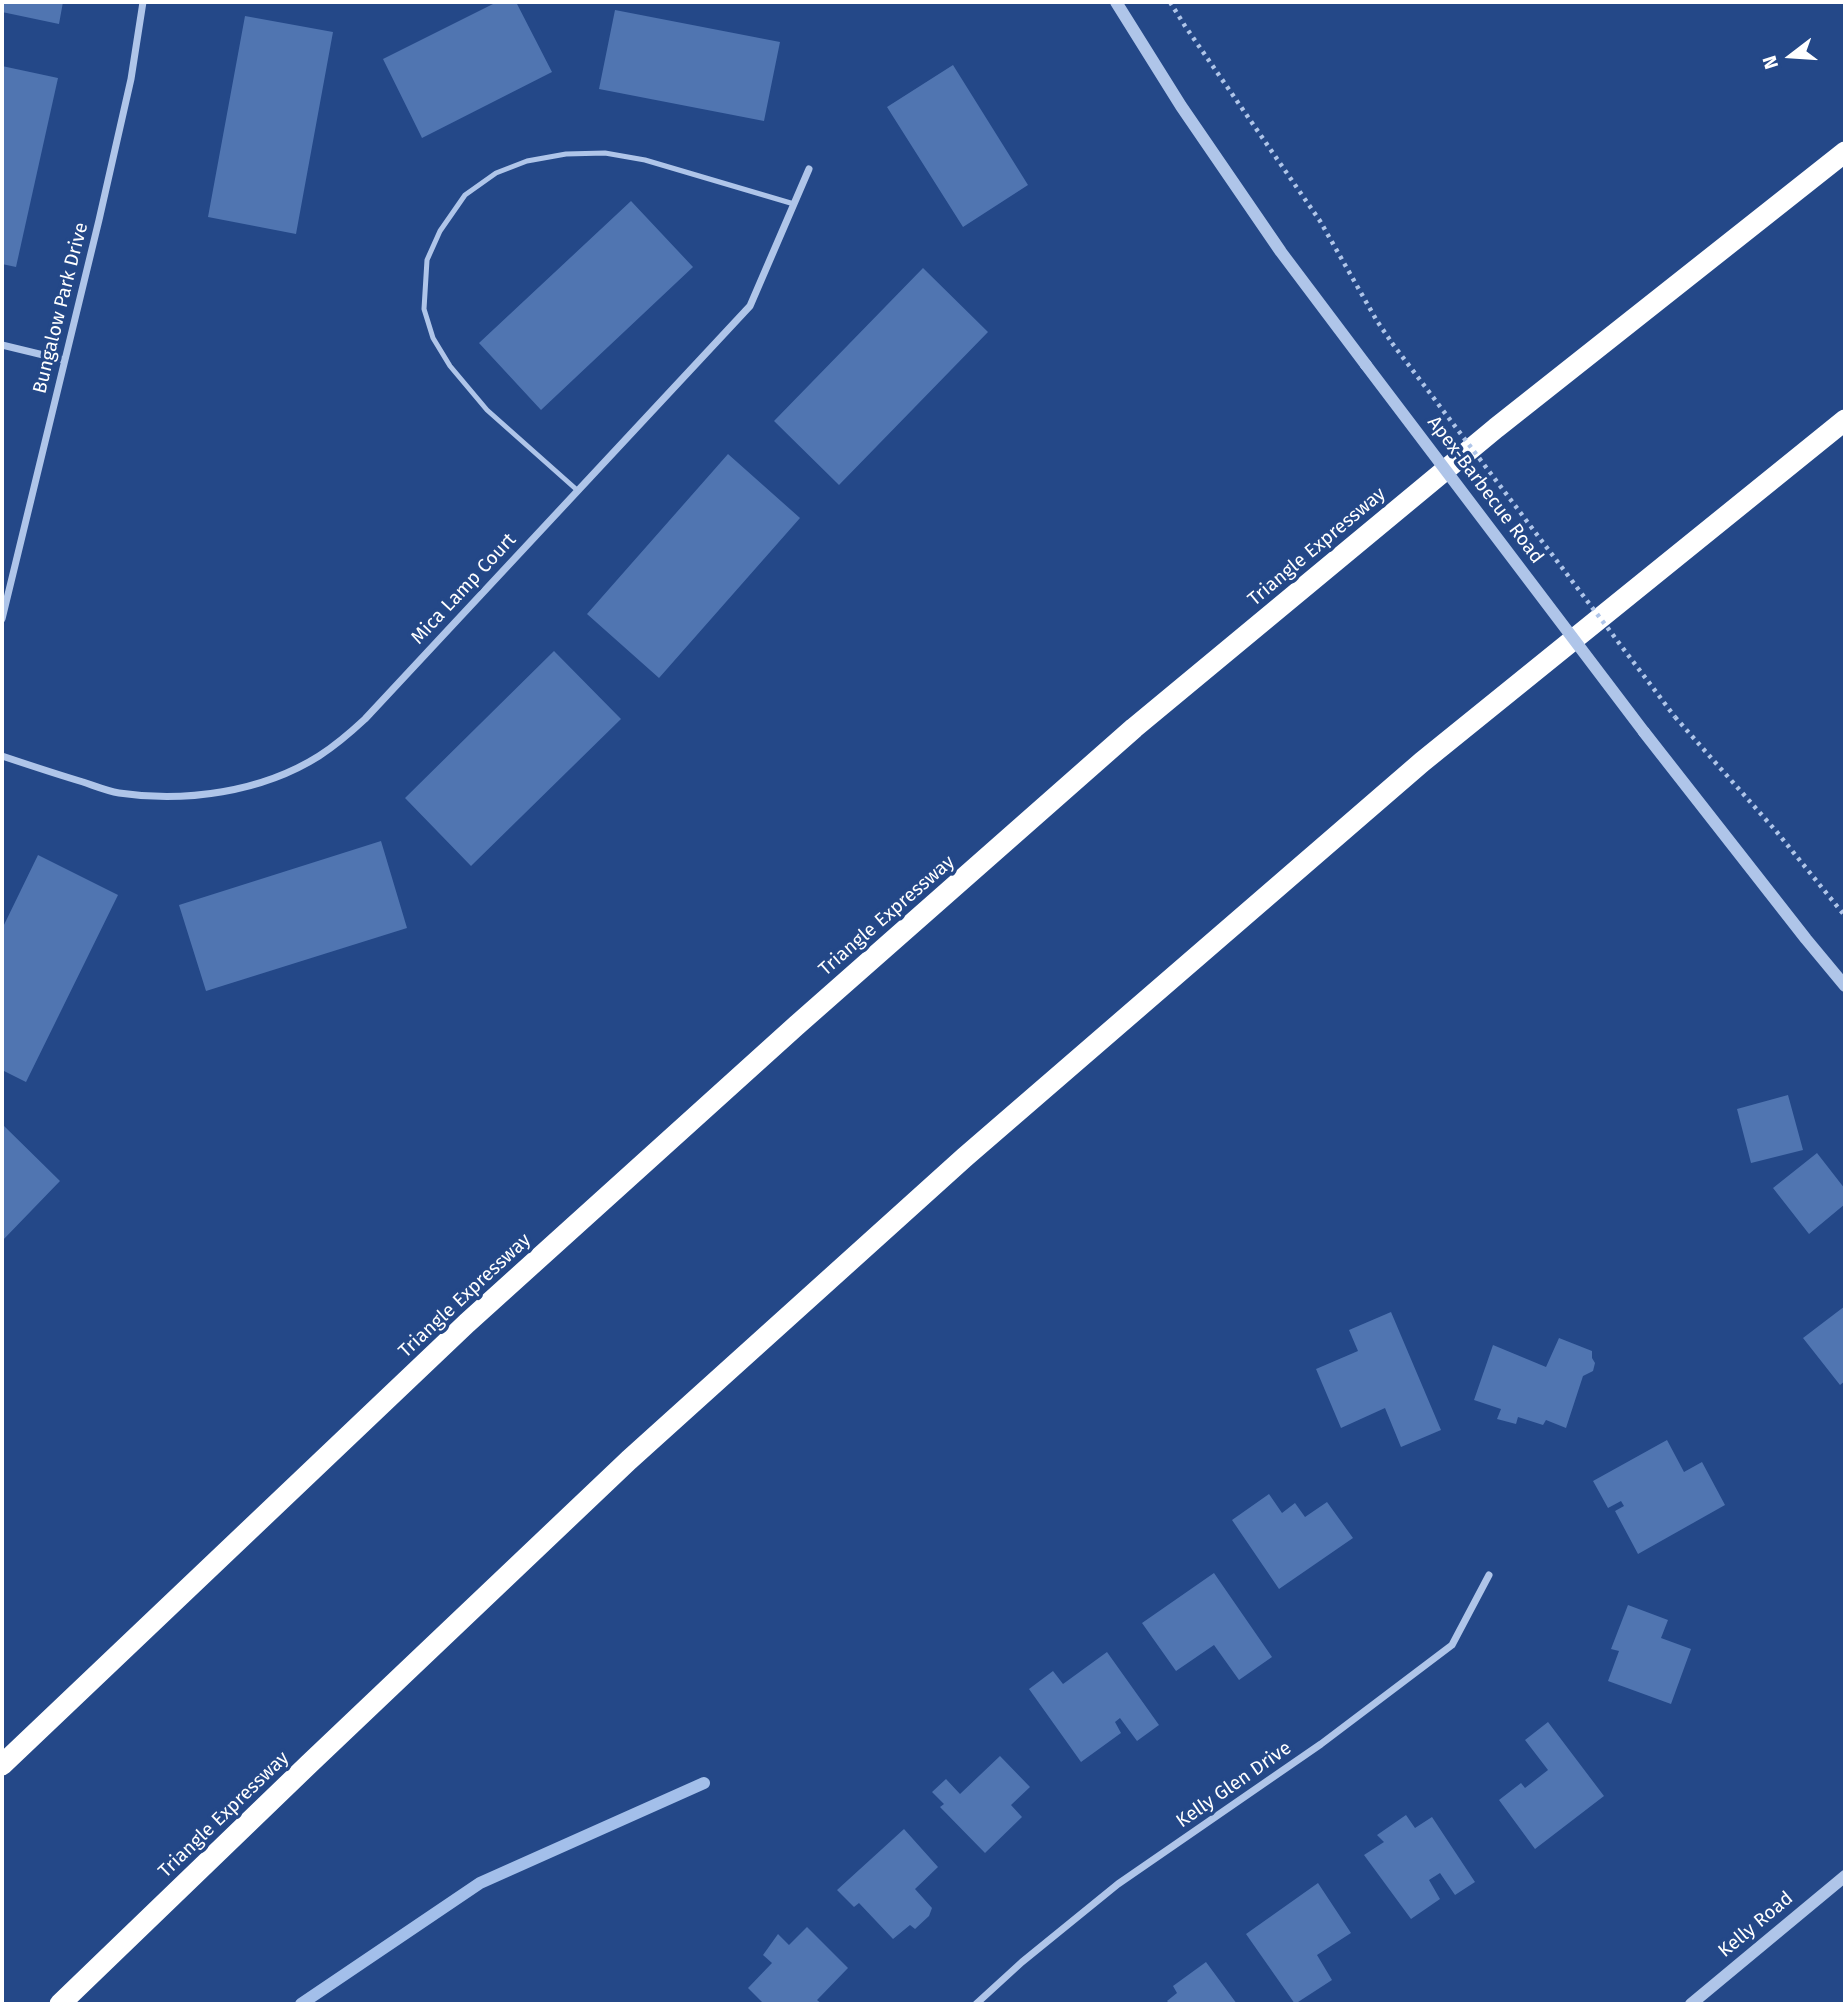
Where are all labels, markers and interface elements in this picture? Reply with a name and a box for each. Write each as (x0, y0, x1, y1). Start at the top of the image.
north arrow (1756, 21, 1826, 91)
text: N (1758, 53, 1783, 72)
street label: Bungalow Park Drive (29, 220, 93, 396)
street label: Apex-Barbecue Road (1422, 412, 1548, 568)
street label: Triangle Expressway (1244, 483, 1390, 611)
street label: Mica Lamp Court (407, 529, 521, 649)
street label: Triangle Expressway (815, 851, 959, 981)
street label: Triangle Expressway (394, 1229, 536, 1363)
street label: Kelly Glen Drive (1172, 1737, 1296, 1833)
street label: Triangle Expressway (154, 1747, 294, 1883)
street label: Kelly Road (1714, 1887, 1798, 1963)

